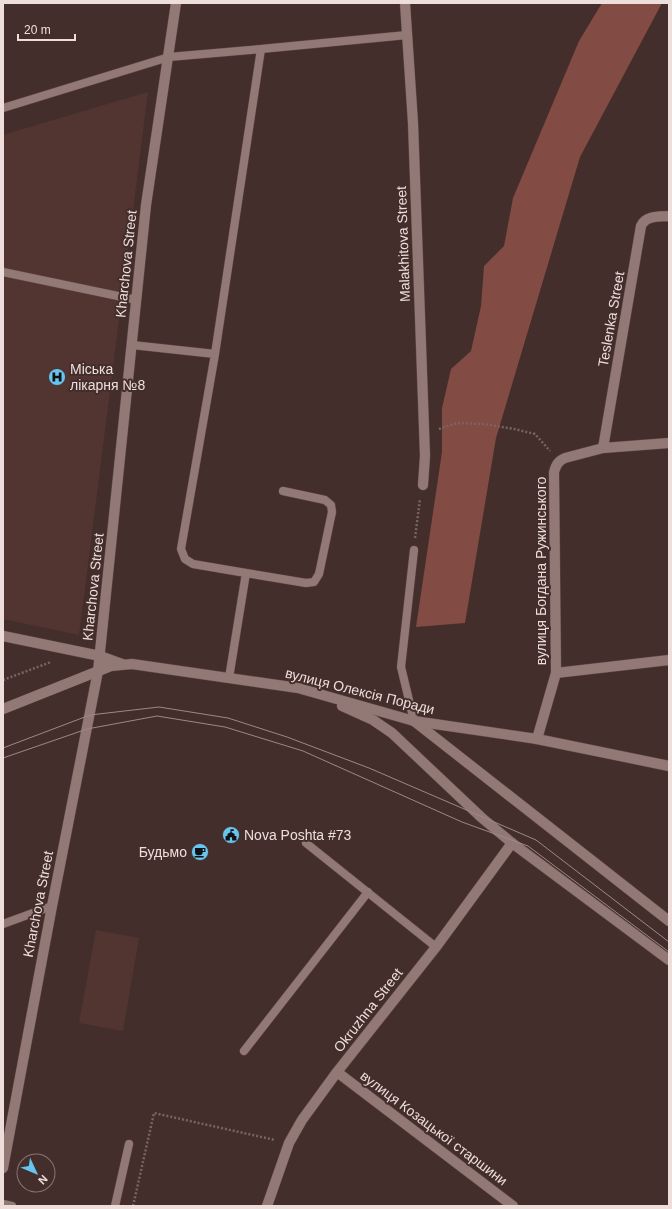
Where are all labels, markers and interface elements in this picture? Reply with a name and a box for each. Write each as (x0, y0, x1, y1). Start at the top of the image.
scale bar (18, 16, 75, 42)
text: 20 m (24, 23, 51, 37)
street label: Malakhitova Street (393, 186, 413, 302)
street label: Kharchova Street (112, 209, 140, 319)
street label: Teslenka Street (595, 270, 627, 368)
place label: Міська лікарня №8 (70, 361, 146, 393)
hospital icon: Міська лікарня №8 (47, 367, 67, 387)
street label: вулиця Богдана Ружинського (533, 477, 549, 665)
street label: Kharchova Street (79, 532, 107, 642)
street label: вулиця Олексія Поради (284, 665, 436, 717)
public building icon: Nova Poshta #73 (221, 825, 241, 845)
place label: Nova Poshta #73 (244, 827, 352, 843)
cafe icon: Будьмо (190, 842, 210, 862)
place label: Будьмо (139, 844, 187, 860)
street label: Kharchova Street (20, 849, 56, 959)
street label: Okruzhna Street (330, 965, 406, 1055)
street label: вулиця Козацької старшини (357, 1067, 511, 1189)
north arrow (16, 1153, 56, 1193)
text: N (36, 1173, 50, 1187)

